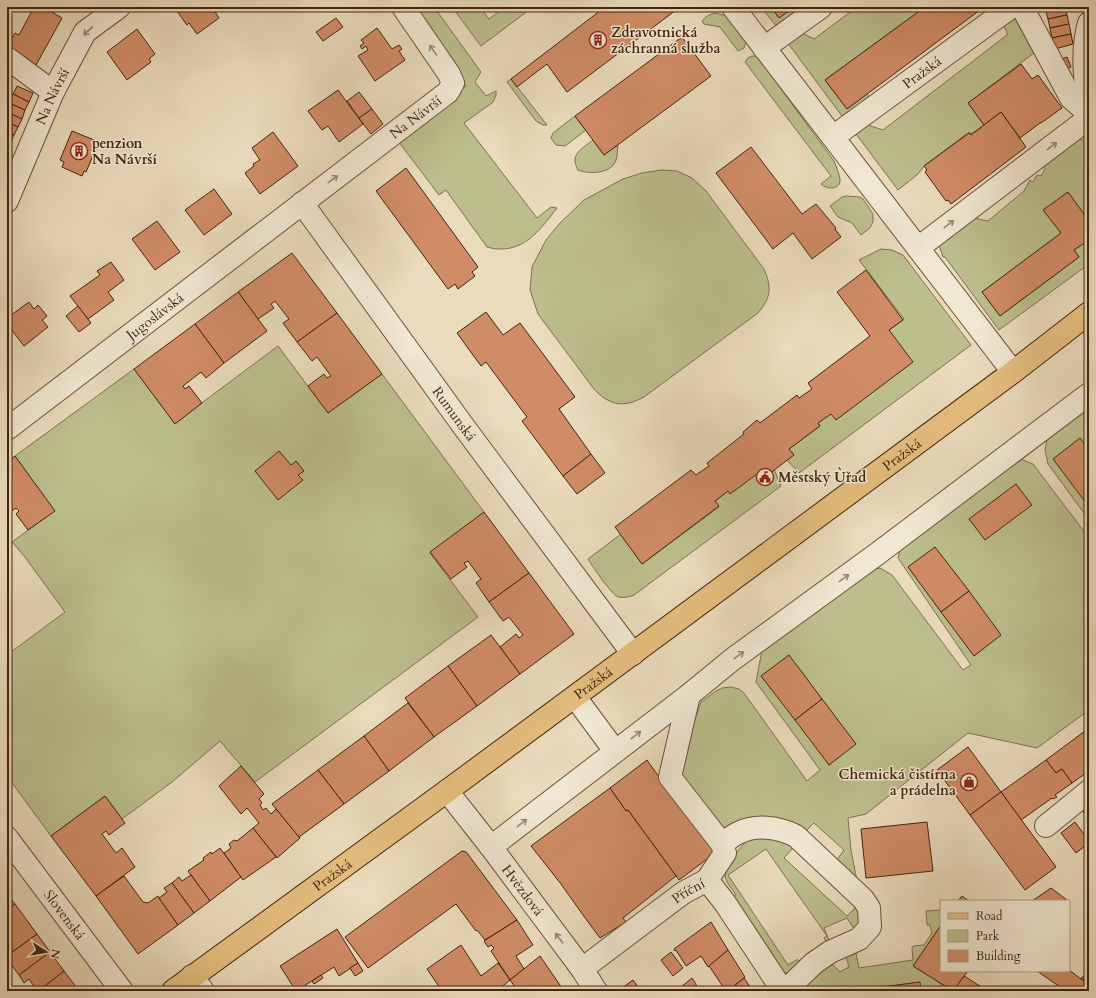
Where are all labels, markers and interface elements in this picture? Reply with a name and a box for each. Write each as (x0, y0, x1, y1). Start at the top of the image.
place label: Zdravotnická záchranná služba (611, 23, 721, 58)
one-way arrow (83, 26, 93, 35)
building icon: Zdravotnická záchranná služba (588, 30, 608, 50)
one-way arrow (429, 45, 437, 56)
street label: Pražská (898, 51, 945, 93)
street label: Na Návrší (31, 65, 74, 128)
street label: Na Návrší (386, 91, 445, 143)
place label: penzion Na Návrší (92, 134, 157, 169)
building icon: penzion Na Návrší (69, 141, 89, 161)
one-way arrow (1047, 141, 1058, 150)
one-way arrow (328, 175, 339, 184)
one-way arrow (943, 220, 954, 229)
street label: Jugoslávská (121, 288, 187, 345)
street label: Rumunská (428, 383, 481, 445)
street label: Pražská (878, 434, 925, 475)
public building icon: Městský Ùřad (755, 467, 775, 487)
place label: Městský Ùřad (778, 467, 866, 487)
one-way arrow (838, 574, 849, 582)
one-way arrow (733, 651, 744, 659)
street label: Pražská (570, 662, 616, 704)
one-way arrow (631, 731, 642, 739)
place label: Chemická čistírna a prádelna (839, 765, 956, 800)
shop icon: Chemická čistírna a prádelna (959, 772, 979, 792)
one-way arrow (517, 819, 528, 827)
street label: Pražská (309, 854, 355, 895)
street label: Hvězdová (498, 861, 549, 920)
street label: Příční (668, 873, 708, 908)
street label: Slovenská (40, 886, 90, 944)
legend (940, 900, 1070, 972)
text: Road (976, 908, 1003, 924)
text: Park (976, 928, 1000, 944)
north arrow (26, 932, 66, 972)
one-way arrow (555, 933, 563, 944)
text: N (47, 948, 64, 961)
text: Building (976, 948, 1021, 964)

